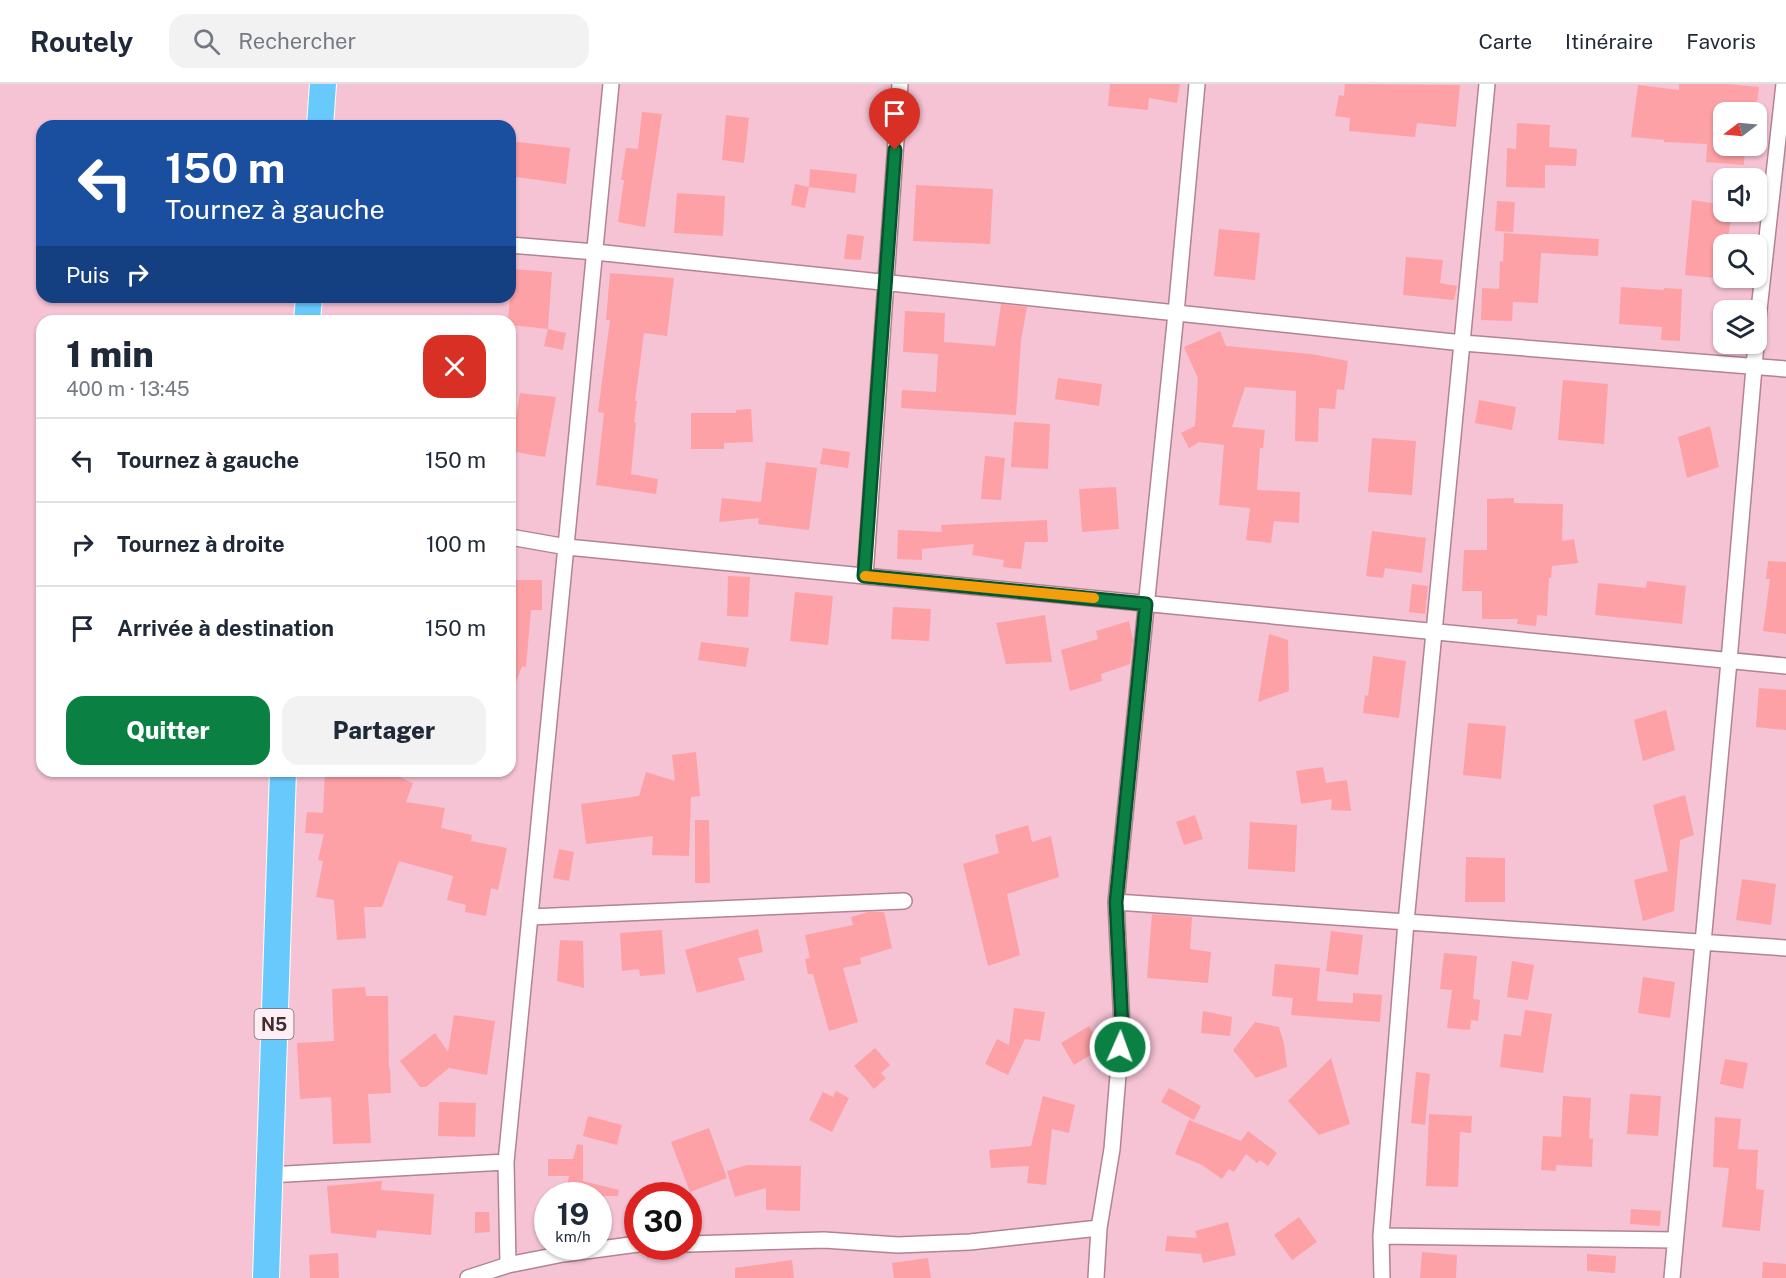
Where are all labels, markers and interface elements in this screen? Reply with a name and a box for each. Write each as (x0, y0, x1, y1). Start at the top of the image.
search box (169, 14, 589, 68)
text: Routely (30, 25, 133, 58)
icon: search (190, 25, 223, 58)
text: Rechercher (238, 28, 356, 54)
text: Carte (1478, 29, 1532, 54)
text: Itinéraire (1565, 29, 1653, 54)
text: Favoris (1686, 29, 1756, 54)
pin (869, 88, 920, 150)
icon: arrive (878, 97, 911, 130)
north arrow (1713, 102, 1767, 156)
map controls (1713, 102, 1767, 354)
text: 150 m (165, 143, 285, 192)
icon: left (66, 144, 144, 222)
button: sound (1713, 168, 1767, 222)
text: Tournez à gauche (165, 193, 385, 225)
button: search (1713, 234, 1767, 288)
icon: right (121, 258, 154, 291)
text: Puis (66, 262, 109, 288)
button: layers (1713, 300, 1767, 354)
text: 1 min (66, 333, 154, 375)
button: close (423, 335, 486, 398)
text: 400 m · 13:45 (66, 377, 190, 401)
icon: left (66, 444, 99, 477)
text: Tournez à gauche (117, 447, 299, 473)
text: 150 m (425, 447, 486, 473)
icon: right (66, 528, 99, 561)
text: Tournez à droite (117, 531, 285, 557)
text: 100 m (426, 531, 486, 557)
icon: arrive (66, 612, 99, 645)
text: Arrivée à destination (117, 615, 334, 641)
text: 150 m (425, 615, 486, 641)
button: Quitter (66, 696, 270, 765)
button: Partager (282, 696, 486, 765)
road number: N5 (254, 1009, 294, 1039)
position arrow (1088, 1015, 1152, 1079)
speed limit sign: 30 (624, 1182, 702, 1260)
text: 19 (557, 1196, 589, 1232)
text: km/h (555, 1228, 591, 1245)

